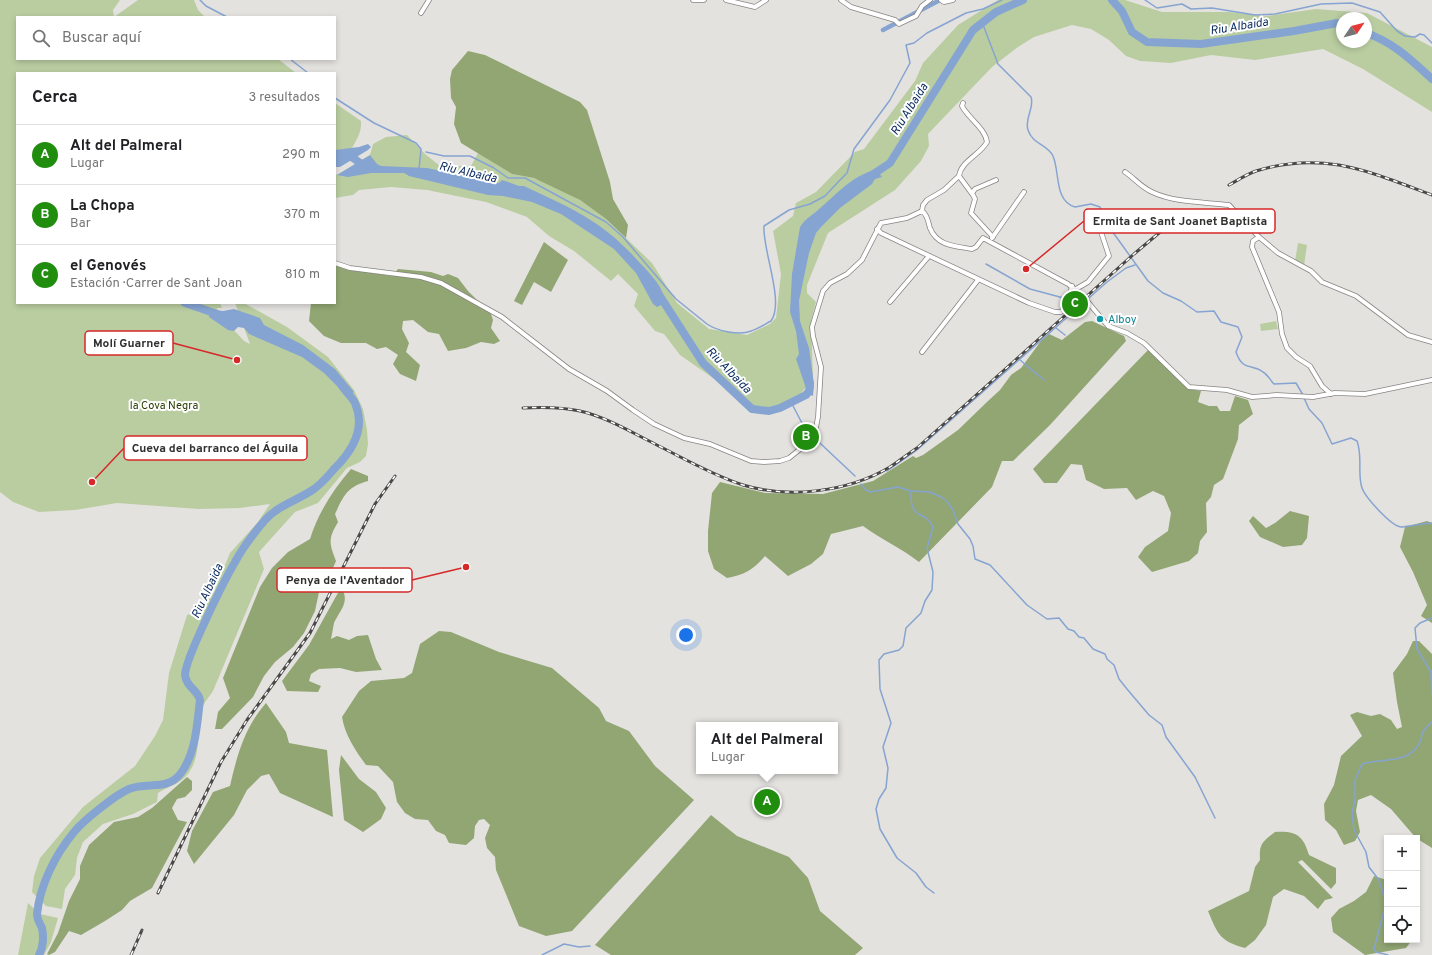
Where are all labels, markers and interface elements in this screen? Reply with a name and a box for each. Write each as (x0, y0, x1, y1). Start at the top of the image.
north arrow (1336, 12, 1372, 48)
water label: Riu Albaida (1209, 14, 1270, 39)
search box (16, 16, 336, 60)
icon: search (30, 27, 52, 49)
text: Buscar aquí (62, 29, 141, 48)
water label: Riu Albaida (888, 80, 933, 139)
text: Cerca (32, 87, 78, 109)
text: 3 resultados (248, 90, 320, 106)
text: Alt del Palmeral (70, 137, 182, 156)
text: A (40, 147, 50, 163)
text: 290 m (282, 147, 320, 163)
text: Lugar (70, 156, 104, 172)
water label: Riu Albaida (437, 159, 499, 188)
text: La Chopa (70, 197, 135, 216)
text: B (41, 207, 49, 223)
text: 370 m (283, 207, 320, 223)
callout: Ermita de Sant Joanet Baptista (1084, 209, 1275, 233)
text: Ermita de Sant Joanet Baptista (1093, 214, 1267, 230)
text: Bar (70, 216, 91, 232)
text: el Genovés (70, 257, 146, 276)
text: C (41, 267, 49, 283)
text: 810 m (285, 267, 320, 283)
text: Estación · Carrer de Sant Joan (70, 276, 242, 292)
pin: C (1062, 289, 1088, 319)
place label: Alboy (1108, 313, 1137, 327)
marker: Alboy (1095, 314, 1105, 324)
callout: Molí Guarner (85, 331, 173, 355)
text: Molí Guarner (93, 336, 165, 352)
water label: Riu Albaida (702, 344, 755, 398)
park label: la Cova Negra (130, 399, 198, 413)
pin: B (793, 422, 819, 452)
callout: Cueva del barranco del Águila (124, 436, 307, 460)
text: Cueva del barranco del Águila (132, 441, 298, 457)
water label: Riu Albaida (188, 561, 228, 621)
callout: Penya de l'Aventador (277, 568, 412, 592)
text: Penya de l'Aventador (286, 573, 404, 589)
your location (676, 625, 696, 645)
popup (696, 722, 838, 774)
text: Alt del Palmeral (711, 731, 823, 750)
text: Lugar (711, 750, 745, 766)
pin: A (754, 787, 780, 817)
map controls (1384, 835, 1420, 943)
button: + (1384, 835, 1420, 871)
button: − (1384, 871, 1420, 907)
button: locate (1384, 907, 1420, 943)

